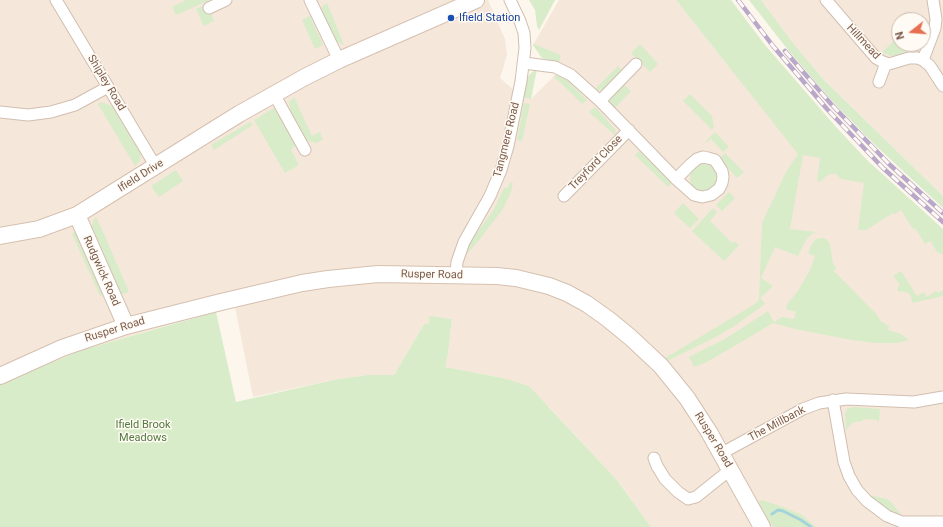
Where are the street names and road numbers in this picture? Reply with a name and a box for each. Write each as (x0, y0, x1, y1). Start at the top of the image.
street label: Hillmead (843, 22, 883, 62)
street label: Shipley Road (84, 53, 128, 113)
street label: Tangmere Road (491, 101, 523, 179)
street label: Treyford Close (567, 133, 625, 193)
street label: Ifield Drive (116, 157, 166, 195)
street label: Rudgwick Road (80, 234, 122, 308)
street label: Rusper Road (401, 268, 463, 282)
street label: Rusper Road (83, 315, 147, 345)
street label: The Millbank (746, 403, 808, 445)
street label: Rusper Road (691, 410, 735, 470)

